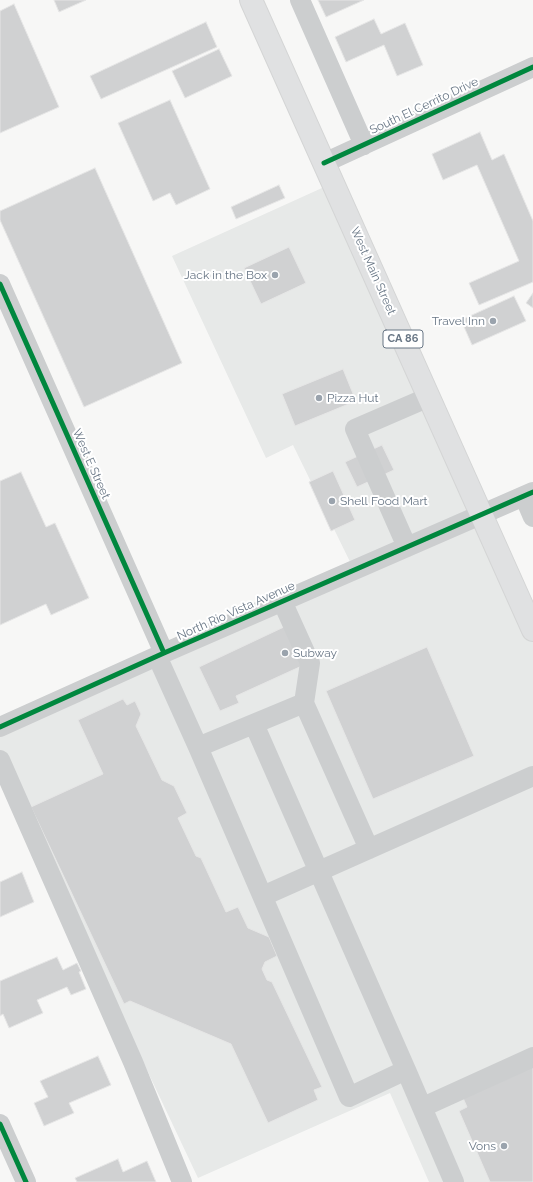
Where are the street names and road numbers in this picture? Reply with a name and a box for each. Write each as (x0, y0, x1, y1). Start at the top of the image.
street label: South El Cerrito Drive (367, 74, 481, 138)
street label: West Main Street (347, 225, 399, 317)
road number: CA 86 (383, 330, 423, 348)
street label: West E Street (69, 427, 113, 501)
street label: North Rio Vista Avenue (175, 578, 297, 644)

